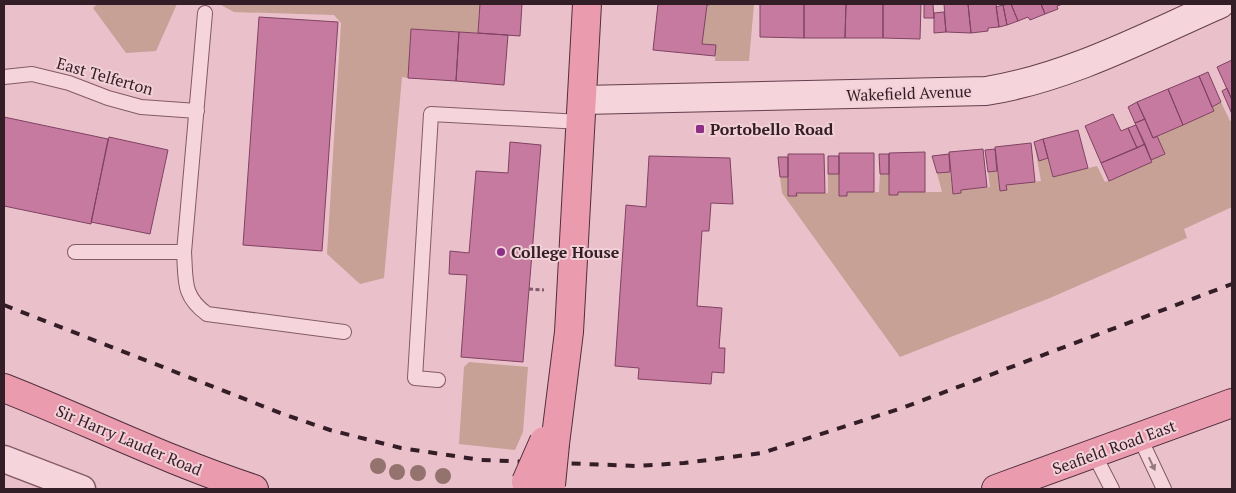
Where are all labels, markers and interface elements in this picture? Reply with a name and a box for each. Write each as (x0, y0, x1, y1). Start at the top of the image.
street label: East Telferton (54, 52, 156, 100)
street label: Wakefield Avenue (846, 80, 972, 106)
place label: Portobello Road (710, 118, 834, 140)
marker: Portobello Road (694, 123, 706, 135)
place label: College House (511, 241, 620, 263)
marker: College House (495, 246, 507, 258)
street label: Sir Harry Lauder Road (53, 399, 205, 481)
street label: Seafield Road East (1049, 414, 1179, 480)
one-way arrow (1149, 457, 1157, 471)

